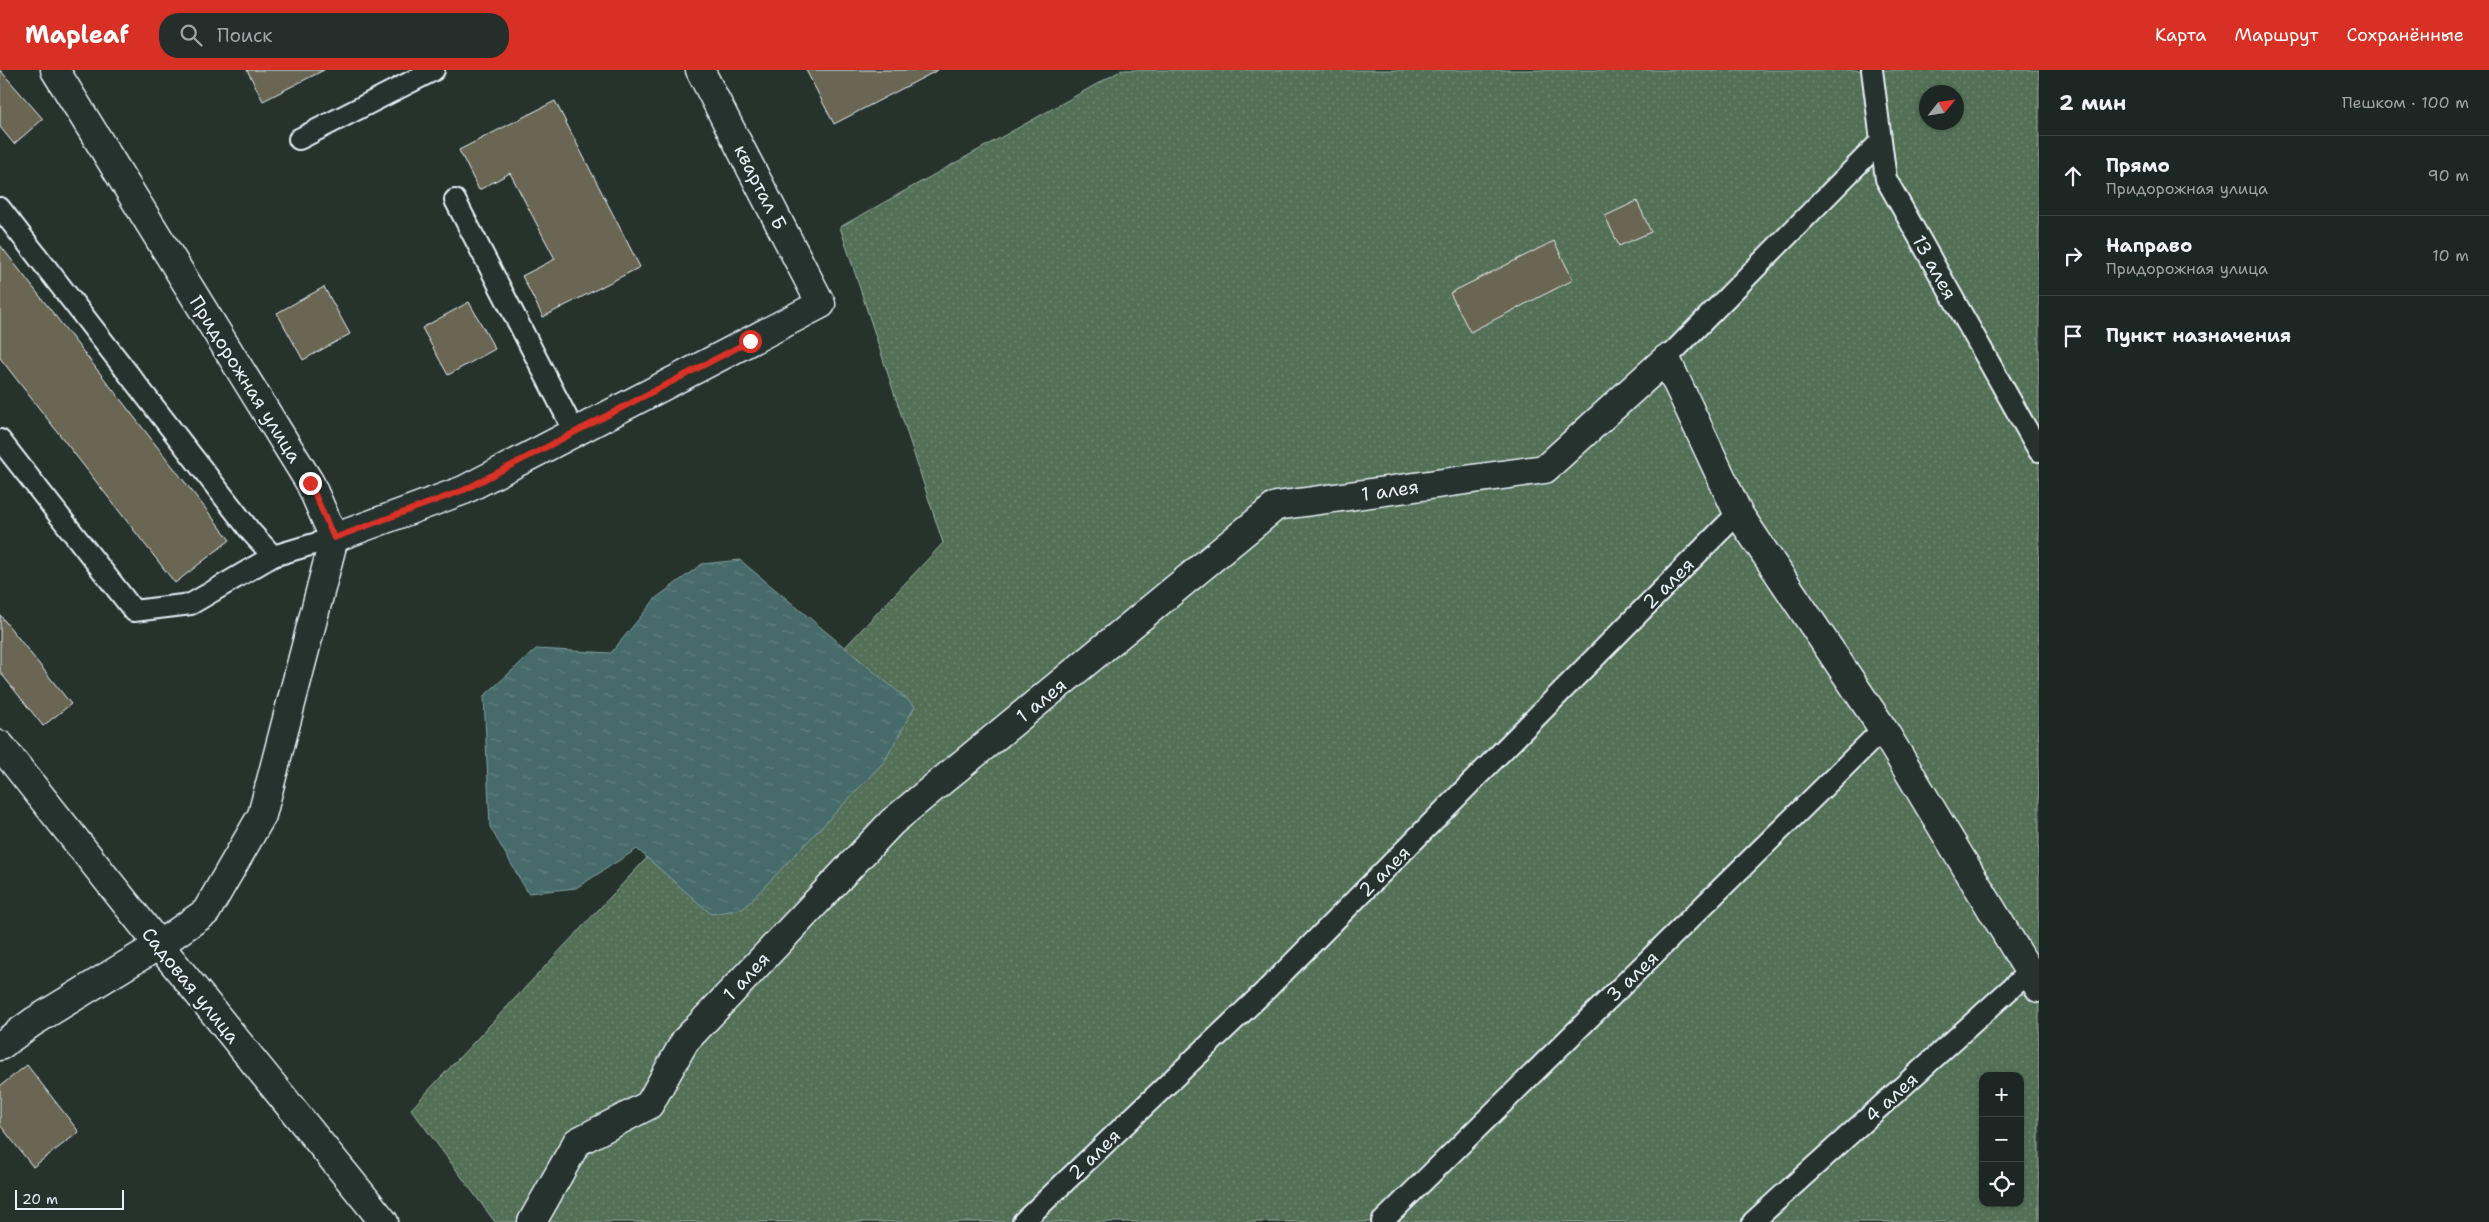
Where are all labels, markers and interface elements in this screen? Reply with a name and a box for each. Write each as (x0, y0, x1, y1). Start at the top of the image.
search box (159, 13, 509, 58)
text: Mapleaf (25, 19, 129, 51)
icon: search (177, 21, 205, 49)
text: Поиск (217, 23, 272, 48)
text: Карта (2155, 23, 2206, 47)
text: Маршрут (2234, 23, 2318, 47)
text: Сохранённые (2346, 23, 2464, 47)
north arrow (1919, 85, 1964, 130)
text: 2 мин (2059, 89, 2126, 117)
text: Пешком · 100 m (2342, 92, 2469, 113)
street label: квартал Б (728, 140, 793, 234)
text: Прямо (2106, 153, 2170, 178)
icon: ahead (2059, 162, 2087, 190)
text: 90 m (2428, 165, 2469, 186)
text: Придорожная улица (2106, 178, 2268, 199)
street label: 13 алея (1907, 230, 1963, 304)
text: Направо (2106, 233, 2192, 258)
icon: right (2059, 242, 2087, 270)
text: 10 m (2432, 245, 2469, 266)
text: Придорожная улица (2106, 258, 2268, 279)
street label: Придорожная улица (184, 291, 307, 468)
icon: arrive (2059, 322, 2087, 350)
text: Пункт назначения (2106, 323, 2291, 348)
route start (739, 330, 762, 353)
route end (299, 472, 322, 495)
street label: 1 алея (1360, 474, 1421, 507)
street label: 2 алея (1637, 552, 1700, 615)
street label: 1 алея (1011, 672, 1072, 728)
street label: 2 алея (1353, 840, 1416, 903)
street label: Садовая улица (136, 922, 245, 1049)
street label: 3 алея (1601, 945, 1664, 1007)
street label: 1 алея (717, 947, 775, 1006)
street label: 4 алея (1859, 1067, 1923, 1128)
map controls (1979, 1072, 2024, 1207)
button: + (1979, 1072, 2024, 1117)
button: − (1979, 1117, 2024, 1162)
street label: 2 алея (1063, 1123, 1126, 1185)
button: locate (1979, 1162, 2024, 1207)
scale bar (15, 1187, 124, 1210)
text: 20 m (22, 1190, 58, 1208)

